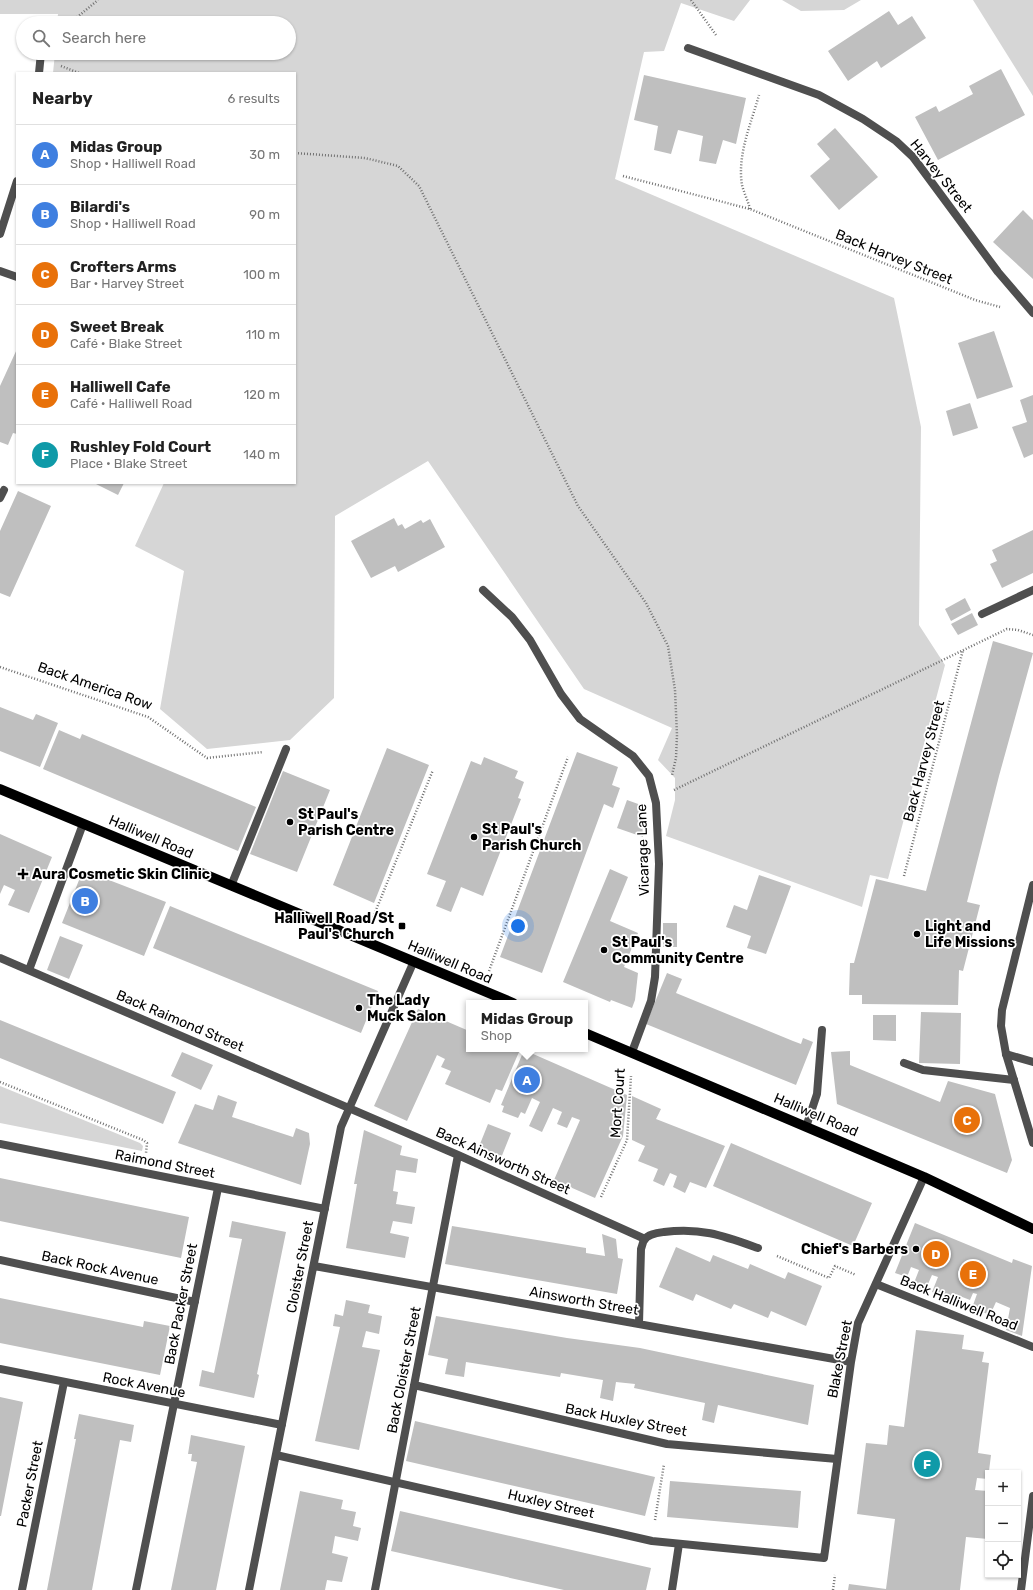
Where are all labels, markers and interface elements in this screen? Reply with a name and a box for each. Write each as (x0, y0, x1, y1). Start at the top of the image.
search box (16, 16, 296, 60)
icon: search (30, 27, 52, 49)
text: Search here (62, 29, 146, 47)
text: Nearby (32, 88, 93, 108)
text: 6 results (228, 91, 280, 106)
street label: Harvey Street (906, 136, 976, 216)
text: Midas Group (70, 138, 162, 156)
text: A (40, 147, 50, 162)
text: 30 m (249, 147, 280, 162)
text: Shop · Halliwell Road (70, 156, 196, 171)
text: Bilardi's (70, 198, 130, 216)
text: B (40, 207, 50, 222)
text: 90 m (249, 207, 280, 222)
text: Shop · Halliwell Road (70, 216, 196, 231)
street label: Back Harvey Street (833, 226, 955, 288)
text: Crofters Arms (70, 258, 176, 276)
text: C (40, 267, 50, 282)
text: 100 m (243, 267, 280, 282)
text: Bar · Harvey Street (70, 276, 184, 291)
text: Sweet Break (70, 318, 164, 336)
text: D (40, 327, 50, 342)
text: 110 m (246, 327, 280, 342)
text: Café · Blake Street (70, 336, 182, 351)
text: Halliwell Cafe (70, 378, 171, 396)
text: E (41, 387, 49, 402)
text: 120 m (244, 387, 280, 402)
text: Café · Halliwell Road (70, 396, 192, 411)
text: Rushley Fold Court (70, 438, 211, 456)
text: F (41, 447, 49, 462)
text: 140 m (243, 447, 280, 462)
text: Place · Blake Street (70, 456, 187, 471)
street label: Back America Row (35, 658, 155, 714)
street label: Back Harvey Street (900, 698, 948, 823)
street label: Vicarage Lane (633, 803, 653, 897)
place label: St Paul's Parish Centre (298, 806, 394, 839)
street label: Halliwell Road (106, 812, 196, 862)
marker: St Paul's Parish Centre (285, 817, 295, 827)
place label: St Paul's Parish Church (482, 821, 581, 854)
marker: St Paul's Parish Church (469, 832, 479, 842)
place label: Aura Cosmetic Skin Clinic (32, 866, 210, 883)
marker: Aura Cosmetic Skin Clinic (17, 868, 29, 880)
pin: B (72, 886, 98, 916)
place label: Halliwell Road/St Paul's Church (274, 910, 394, 943)
your location (508, 916, 528, 936)
place label: Light and Life Missions (925, 918, 1015, 951)
marker: Halliwell Road/St Paul's Church (397, 921, 407, 931)
marker: Light and Life Missions (912, 929, 922, 939)
place label: St Paul's Community Centre (612, 934, 744, 967)
street label: Halliwell Road (405, 937, 495, 987)
marker: St Paul's Community Centre (599, 945, 609, 955)
street label: Back Raimond Street (114, 986, 247, 1056)
place label: The Lady Muck Salon (367, 992, 446, 1025)
popup (466, 1000, 588, 1052)
marker: The Lady Muck Salon (354, 1003, 364, 1013)
text: Midas Group (481, 1010, 573, 1028)
text: Shop (481, 1028, 512, 1043)
pin: A (514, 1065, 540, 1095)
street label: Mort Court (607, 1067, 629, 1138)
street label: Halliwell Road (771, 1090, 861, 1140)
pin: C (954, 1105, 980, 1135)
street label: Back Ainsworth Street (433, 1124, 573, 1199)
street label: Raimond Street (114, 1146, 217, 1182)
street label: Cloister Street (283, 1219, 317, 1315)
pin: D (923, 1239, 949, 1269)
street label: Back Packer Street (161, 1241, 201, 1366)
place label: Chief's Barbers (801, 1241, 908, 1258)
marker: Chief's Barbers (911, 1244, 921, 1254)
street label: Back Rock Avenue (40, 1247, 160, 1289)
pin: E (960, 1259, 986, 1289)
street label: Back Halliwell Road (898, 1272, 1020, 1334)
street label: Ainsworth Street (528, 1283, 640, 1319)
street label: Back Cloister Street (383, 1305, 425, 1435)
street label: Blake Street (824, 1318, 856, 1399)
street label: Rock Avenue (101, 1369, 187, 1401)
street label: Back Huxley Street (564, 1400, 689, 1440)
street label: Packer Street (13, 1439, 47, 1529)
pin: F (914, 1449, 940, 1479)
map controls (985, 1470, 1021, 1578)
button: + (985, 1470, 1021, 1506)
street label: Huxley Street (506, 1486, 596, 1522)
button: − (985, 1506, 1021, 1542)
button: locate (985, 1542, 1021, 1578)

